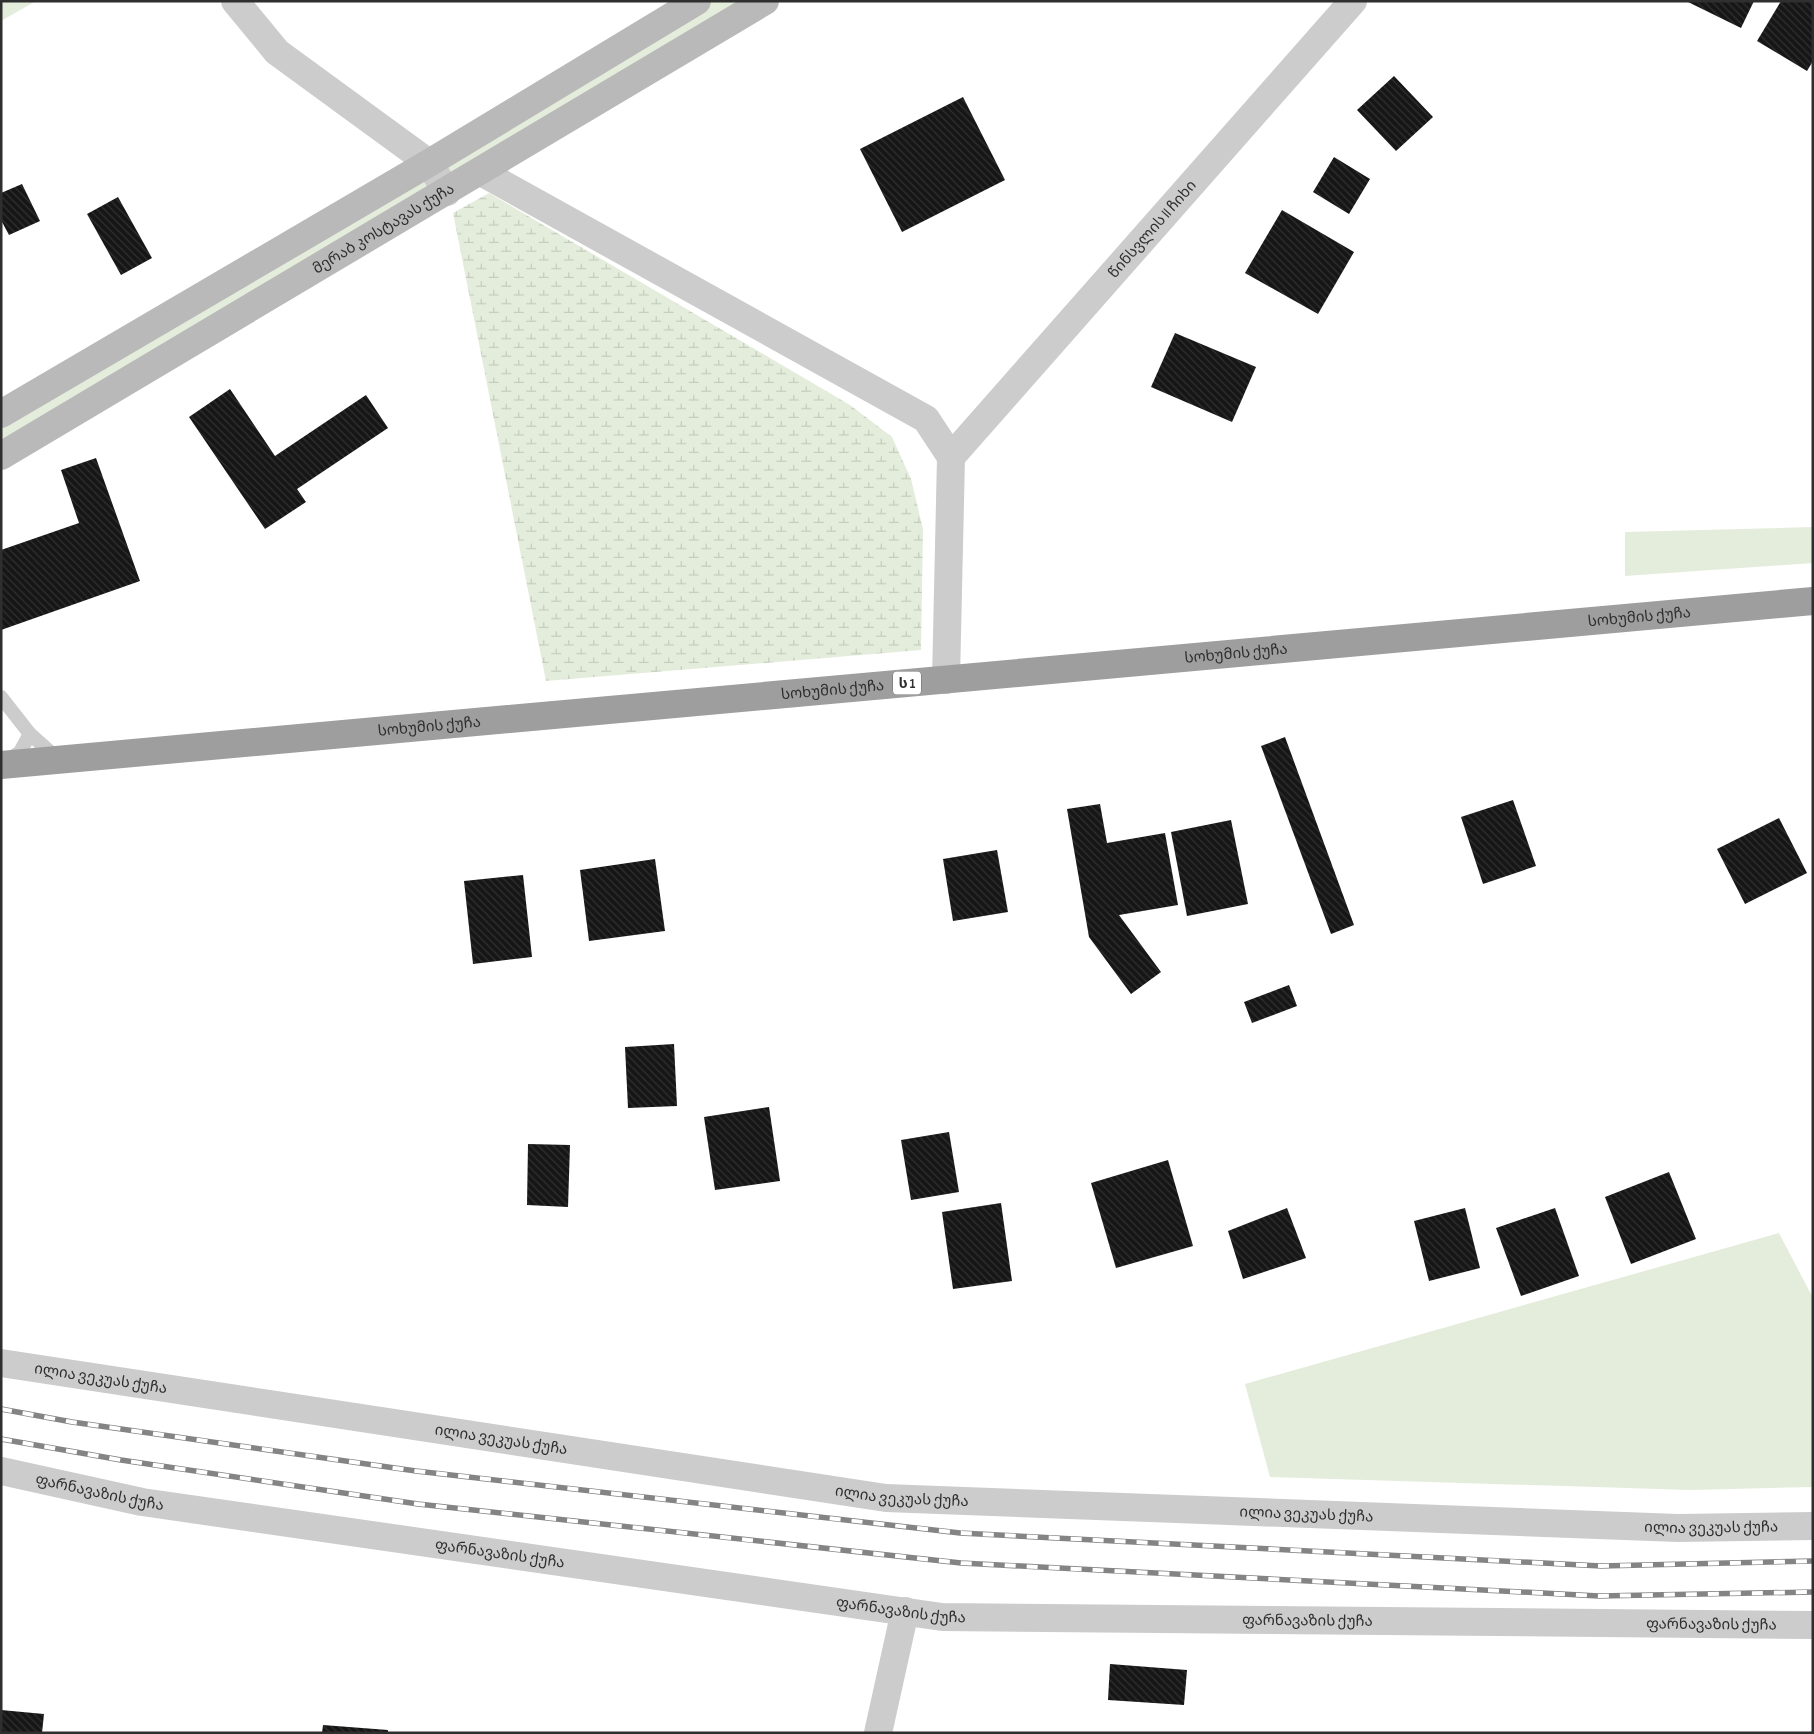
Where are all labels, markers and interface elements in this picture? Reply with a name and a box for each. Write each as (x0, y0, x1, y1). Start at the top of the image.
street label: წინსვლის II ჩიხი (1104, 176, 1201, 282)
street label: მერაბ კოსტავას ქუჩა (309, 179, 458, 278)
street label: სოხუმის ქუჩა (1587, 603, 1692, 631)
street label: სოხუმის ქუჩა (1184, 640, 1288, 668)
road number: ს 1 (893, 671, 921, 694)
street label: სოხუმის ქუჩა (780, 676, 885, 704)
street label: სოხუმის ქუჩა (377, 713, 482, 741)
street label: ილია ვეკუას ქუჩა (33, 1359, 168, 1398)
street label: ილია ვეკუას ქუჩა (433, 1420, 569, 1459)
street label: ფარნავაზის ქუჩა (34, 1470, 165, 1515)
street label: ილია ვეკუას ქუჩა (834, 1481, 969, 1511)
street label: ილია ვეკუას ქუჩა (1239, 1502, 1374, 1526)
street label: ილია ვეკუას ქუჩა (1644, 1518, 1778, 1538)
street label: ფარნავაზის ქუჩა (434, 1535, 566, 1573)
street label: ფარნავაზის ქუჩა (835, 1593, 966, 1627)
street label: ფარნავაზის ქუჩა (1242, 1611, 1373, 1631)
street label: ფარნავაზის ქუჩა (1646, 1614, 1777, 1635)

